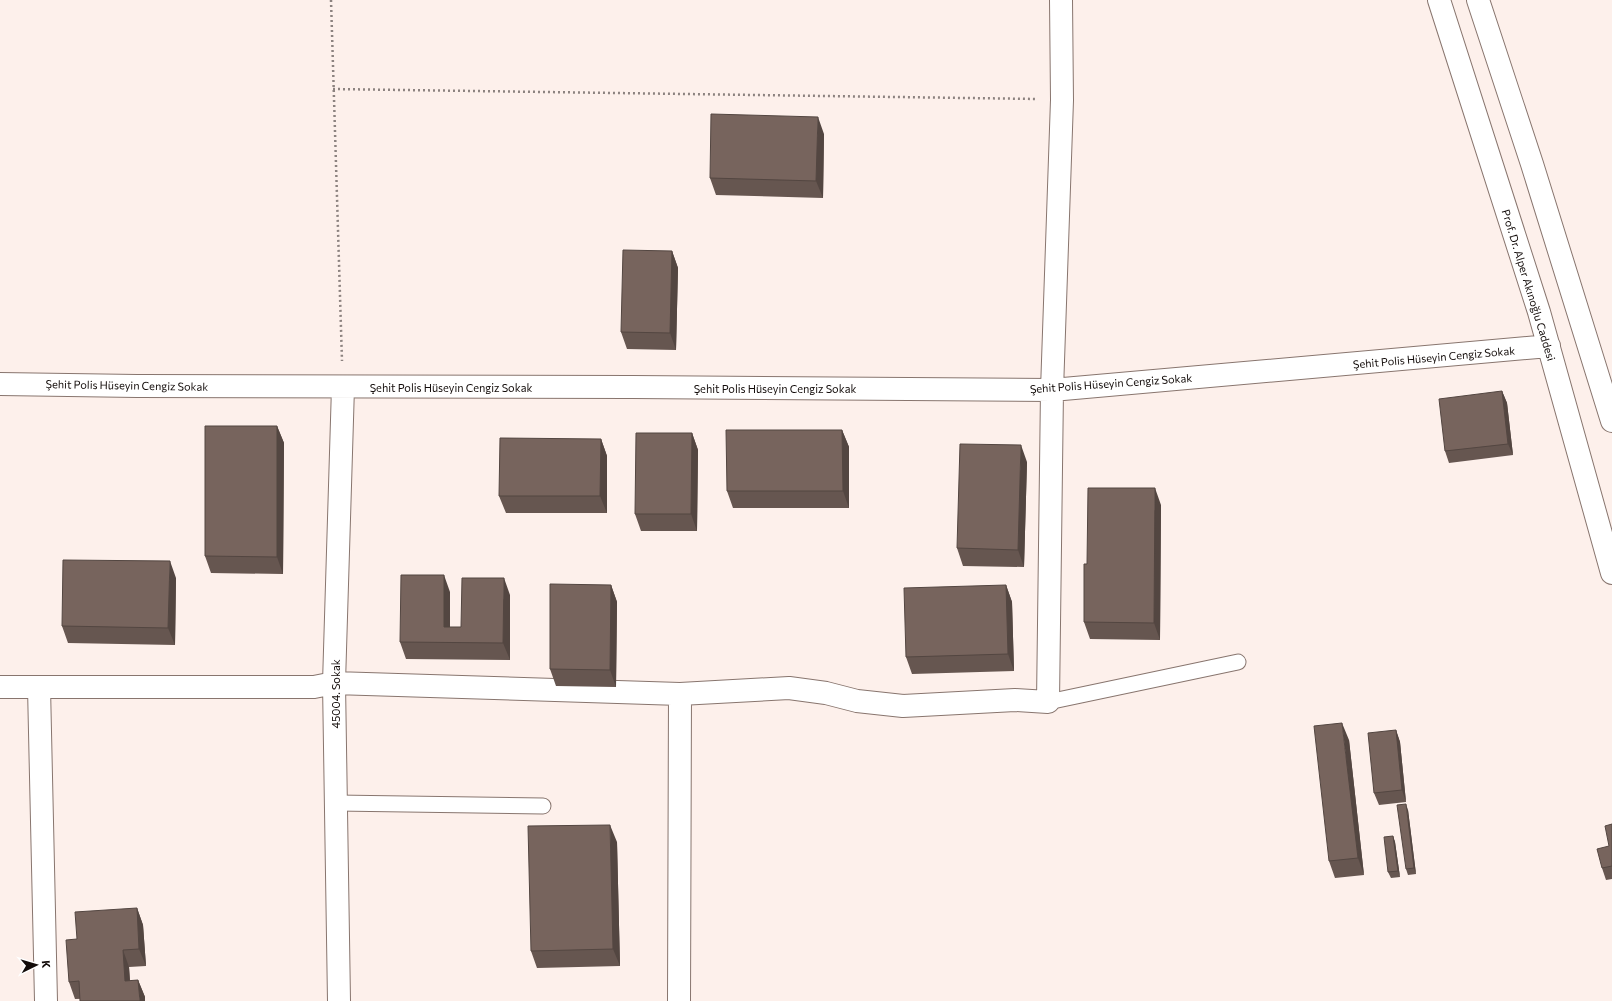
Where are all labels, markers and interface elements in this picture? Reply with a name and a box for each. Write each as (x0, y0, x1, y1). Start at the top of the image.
street label: Prof. Dr. Alper Akınoğlu Caddesi (1500, 208, 1558, 363)
street label: Şehit Polis Hüseyin Cengiz Sokak (1352, 343, 1516, 371)
street label: Şehit Polis Hüseyin Cengiz Sokak (1029, 371, 1193, 395)
street label: Şehit Polis Hüseyin Cengiz Sokak (46, 377, 208, 393)
street label: Şehit Polis Hüseyin Cengiz Sokak (370, 381, 532, 394)
street label: Şehit Polis Hüseyin Cengiz Sokak (694, 382, 856, 395)
street label: 45004. Sokak (329, 659, 342, 729)
north arrow (16, 945, 56, 985)
text: K (40, 960, 53, 969)

